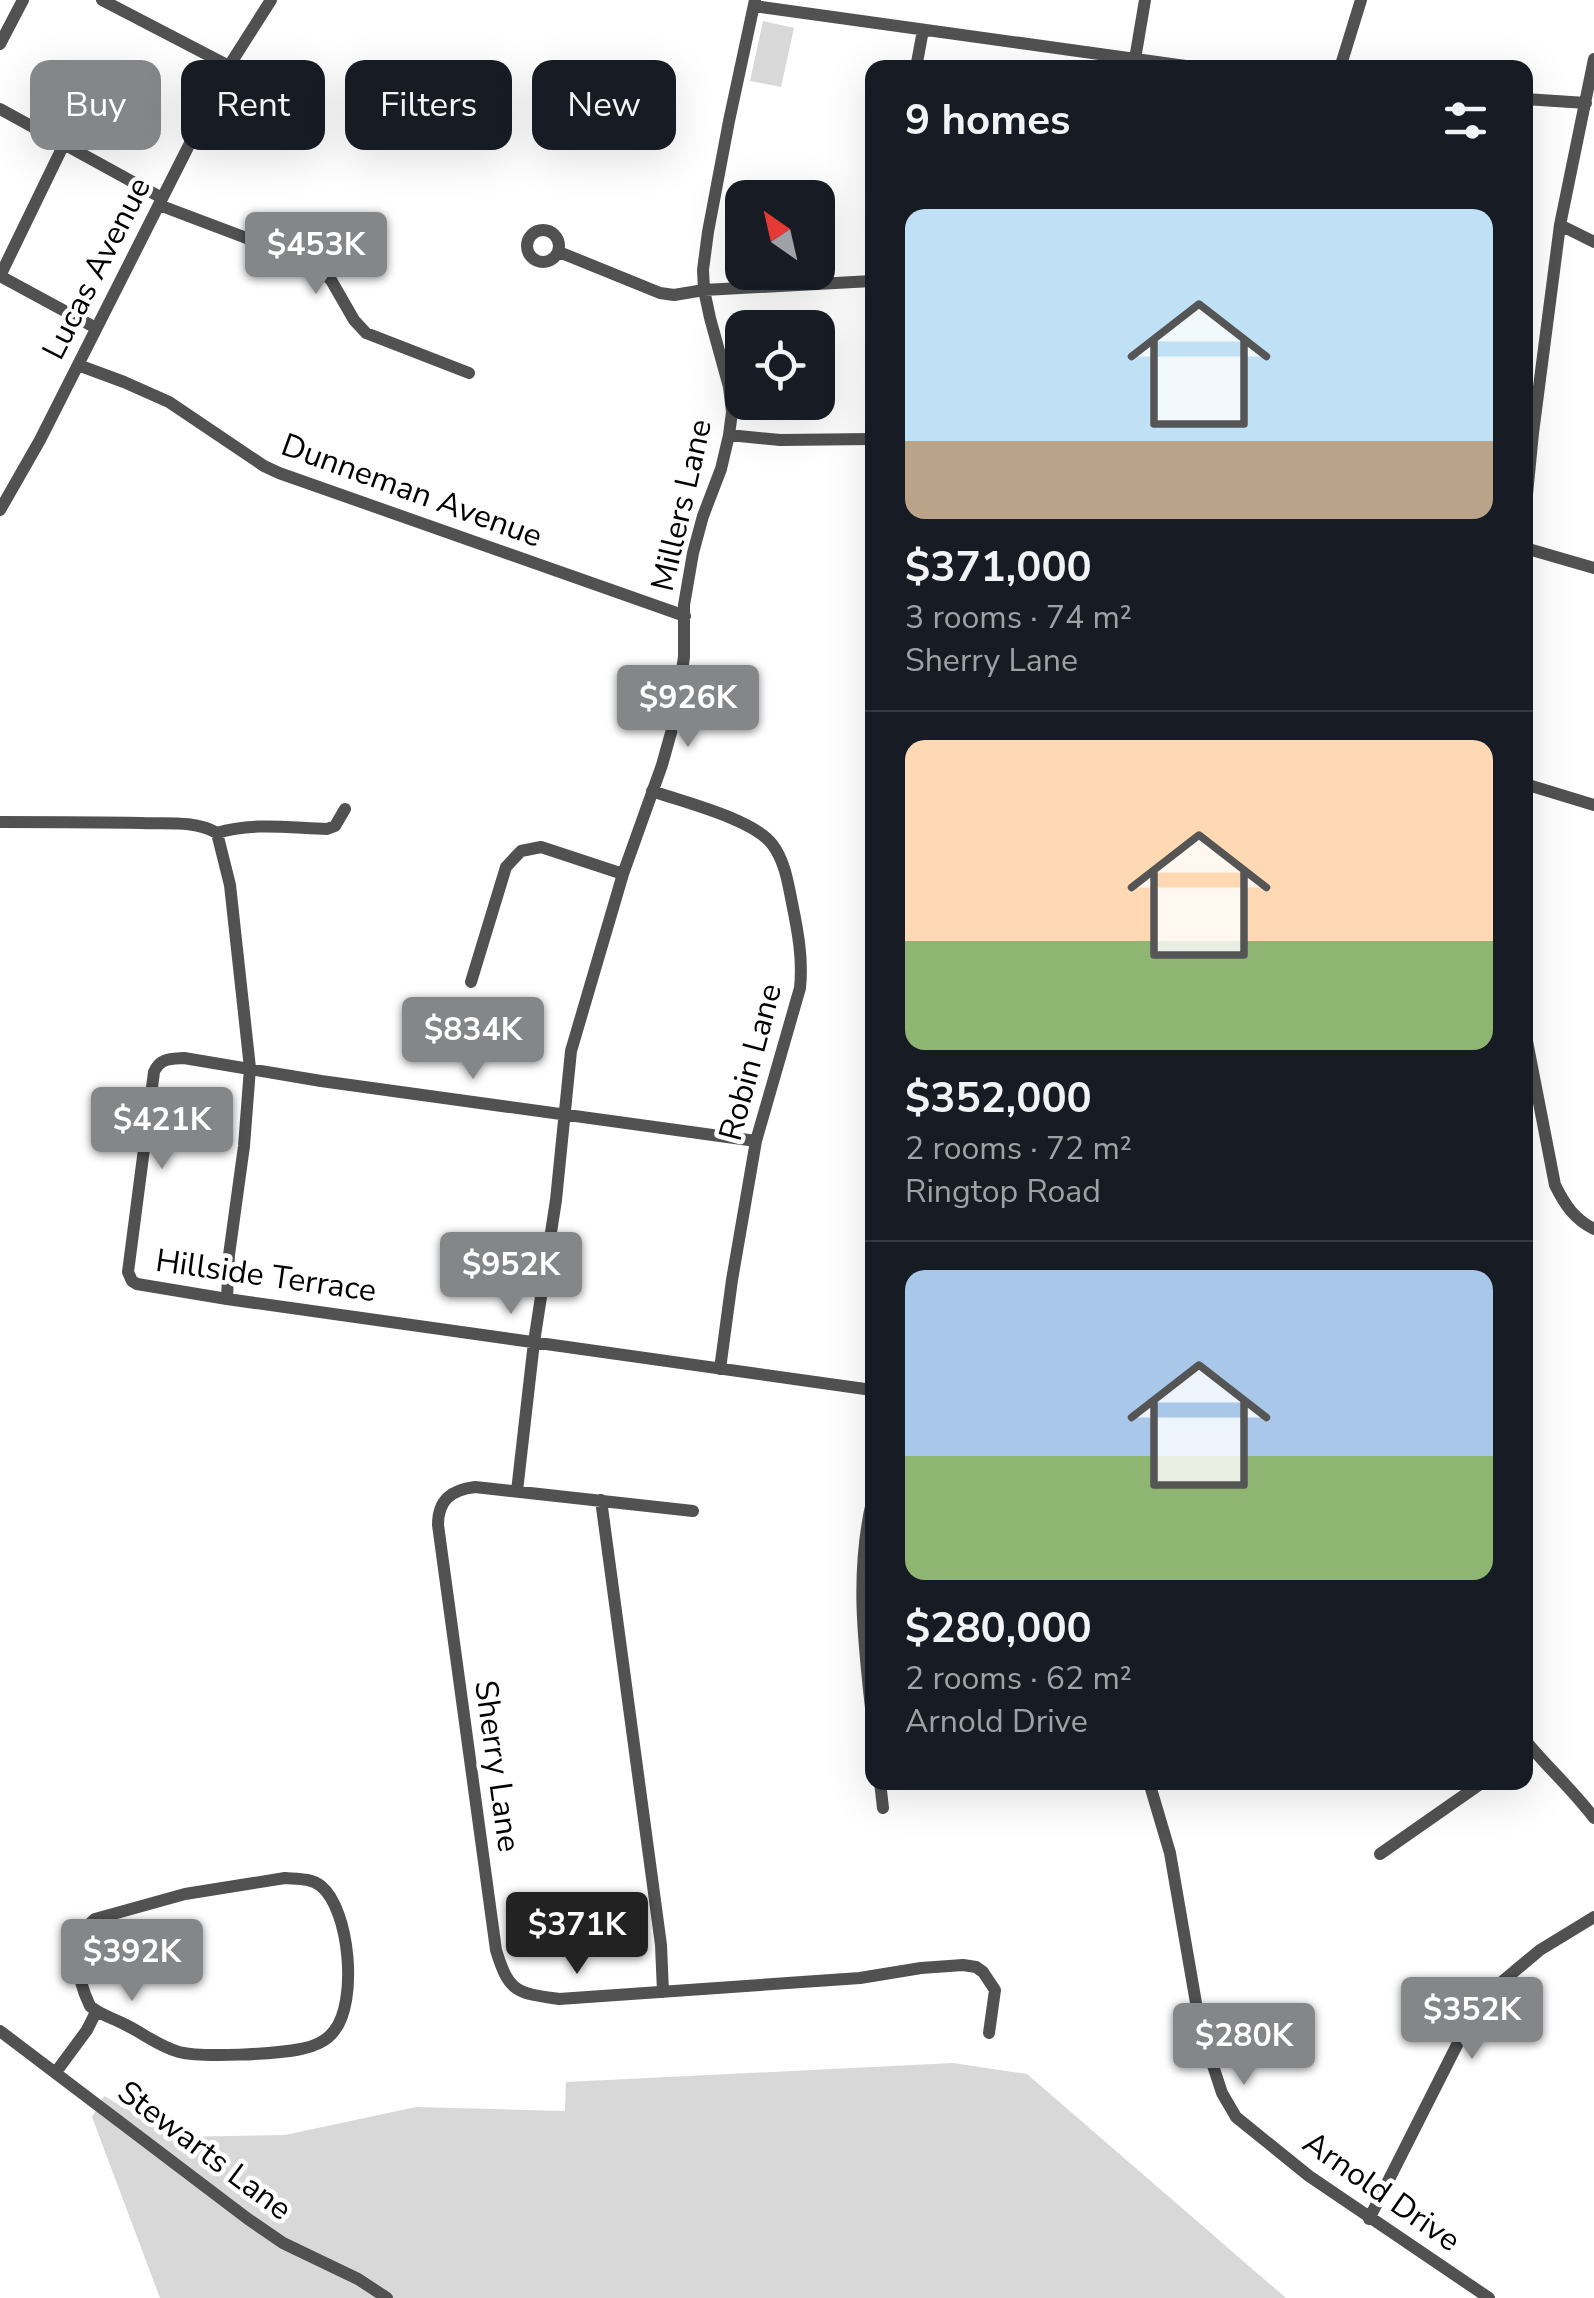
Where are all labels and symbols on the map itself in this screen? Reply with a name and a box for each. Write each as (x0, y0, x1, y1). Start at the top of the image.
street label: Lucas Avenue (32, 170, 161, 367)
north arrow (725, 180, 835, 290)
pin: $453K (246, 212, 386, 297)
street label: Millers Lane (641, 415, 722, 595)
street label: Dunneman Avenue (275, 423, 548, 558)
pin: $926K (618, 665, 758, 750)
street label: Robin Lane (709, 979, 792, 1145)
pin: $834K (403, 997, 543, 1082)
pin: $421K (92, 1087, 232, 1172)
pin: $952K (441, 1232, 581, 1317)
street label: Hillside Terrace (153, 1239, 379, 1312)
street label: Sherry Lane (464, 1677, 531, 1855)
pin: $371K (507, 1892, 647, 1977)
pin: $392K (62, 1919, 202, 2004)
pin: $352K (1402, 1977, 1542, 2062)
pin: $280K (1174, 2003, 1314, 2088)
street label: Stewarts Lane (109, 2071, 301, 2230)
street label: Arnold Drive (1294, 2121, 1469, 2261)

